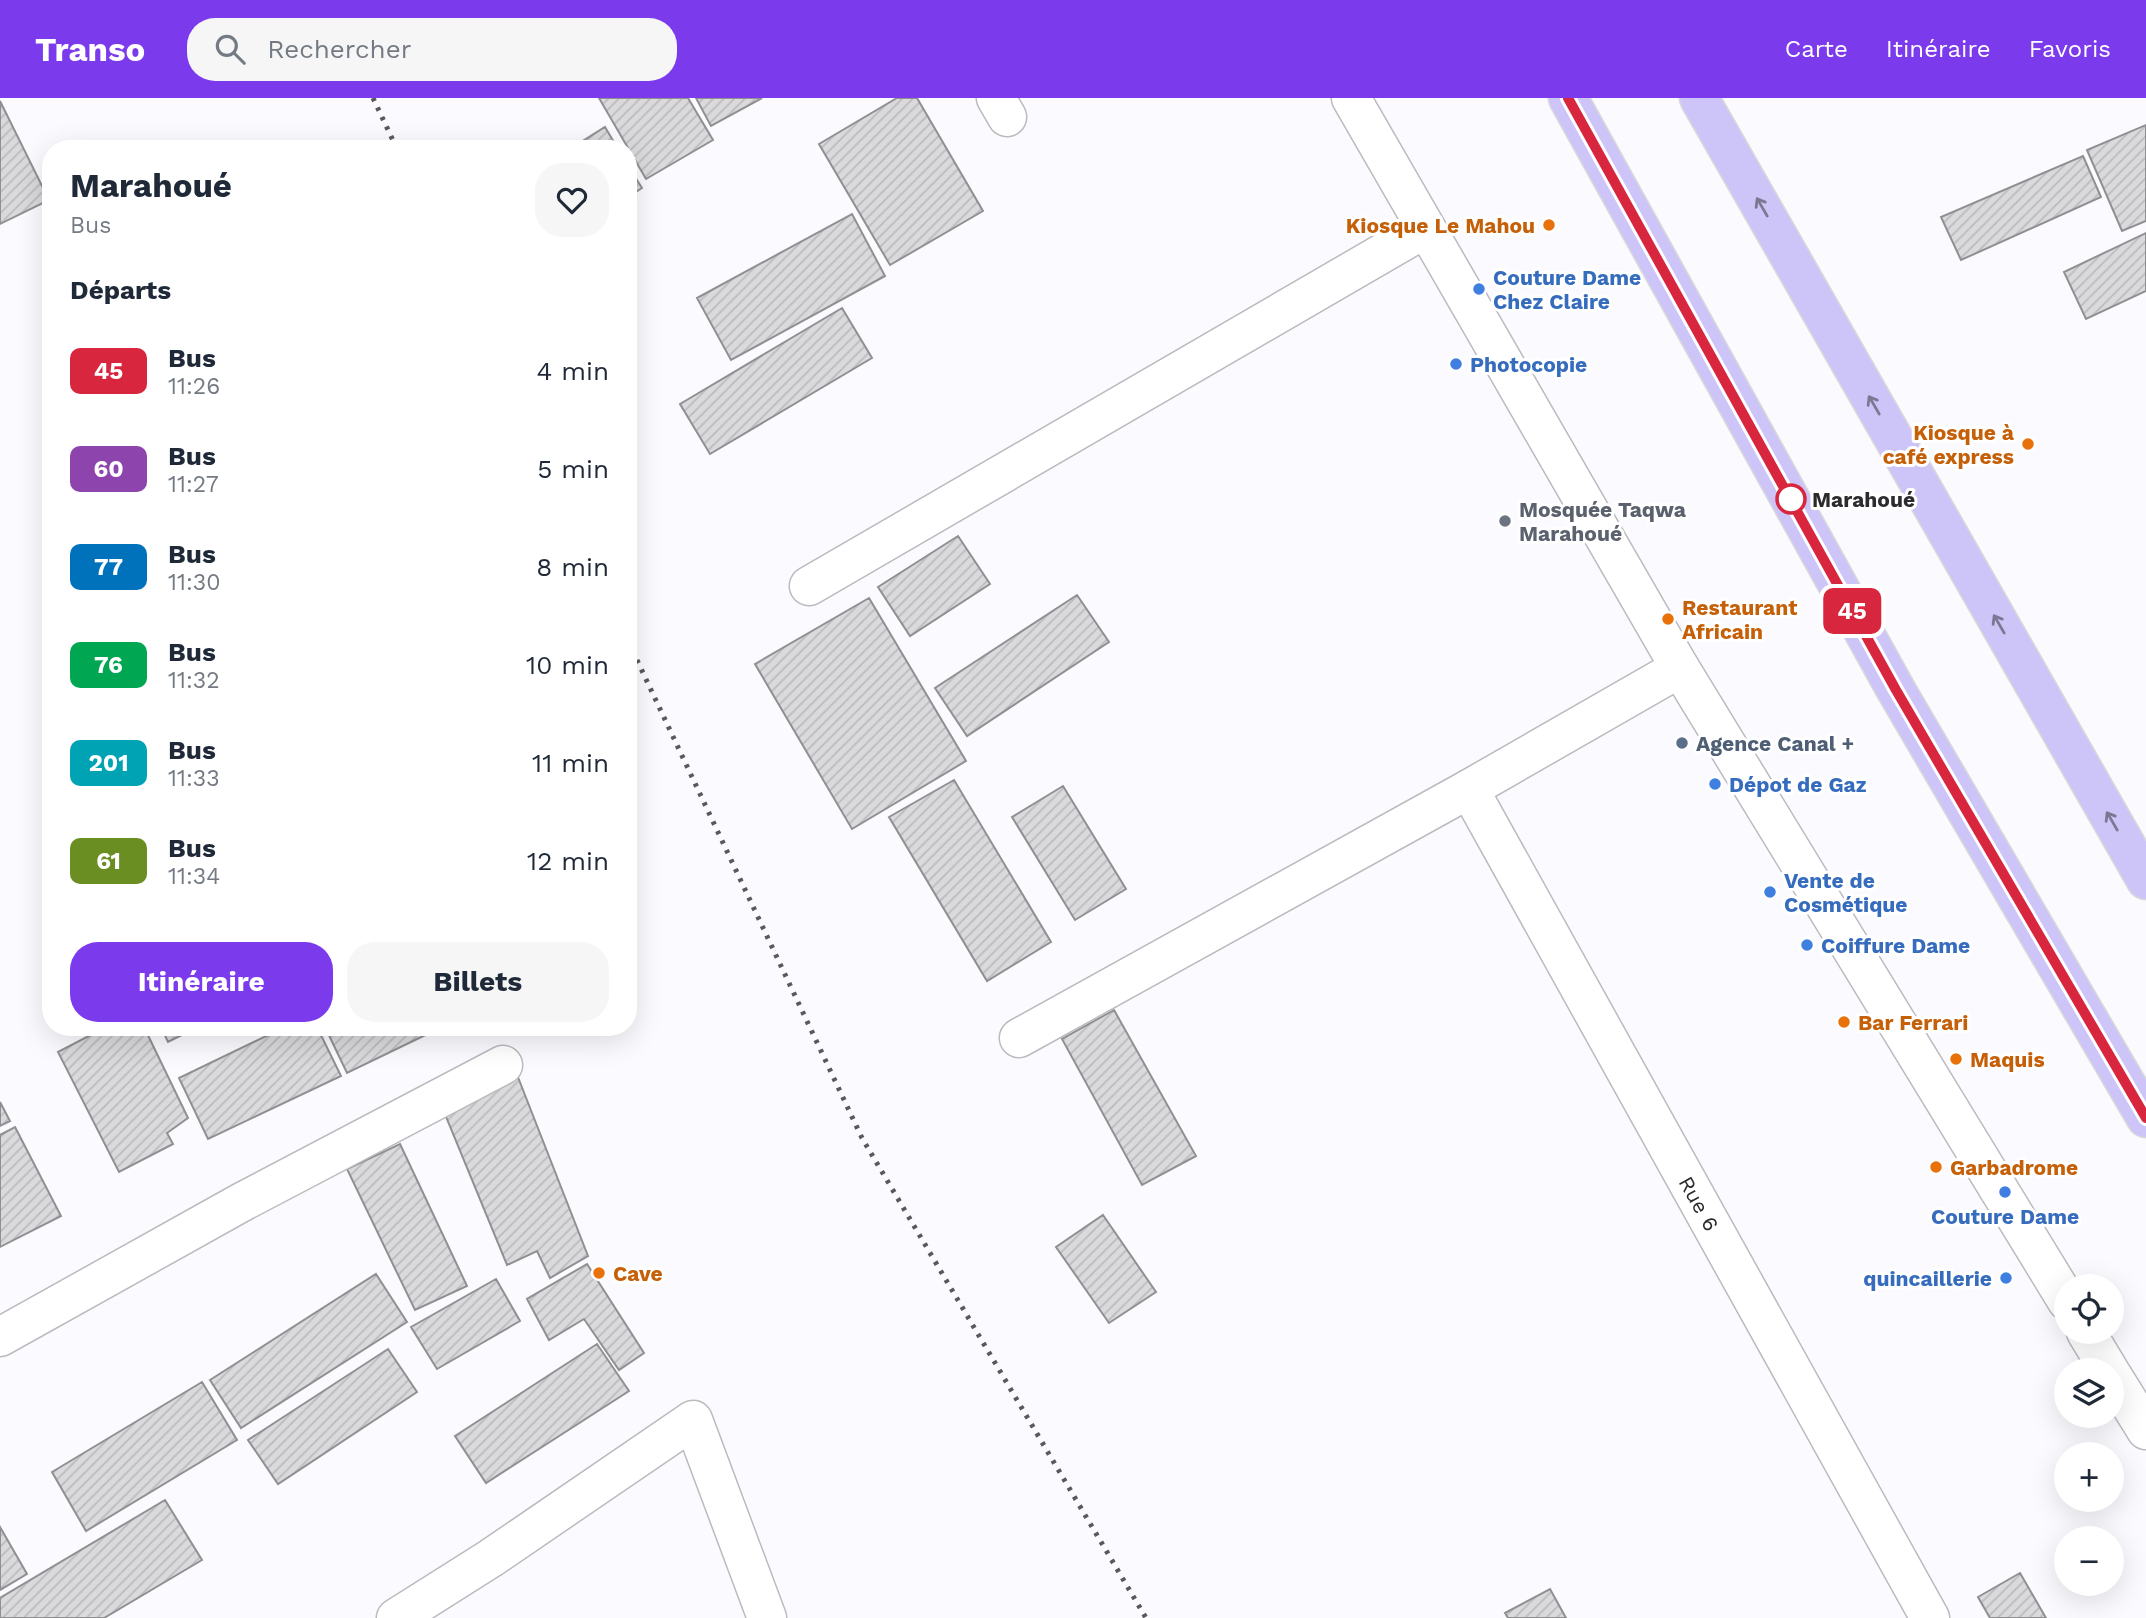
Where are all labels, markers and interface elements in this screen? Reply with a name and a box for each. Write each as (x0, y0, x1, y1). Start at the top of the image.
search box (187, 18, 677, 81)
text: Transo (35, 30, 145, 69)
icon: search (211, 30, 249, 68)
text: Rechercher (267, 34, 411, 64)
text: Carte (1785, 35, 1848, 63)
text: Itinéraire (1886, 35, 1991, 63)
text: Favoris (2029, 35, 2111, 63)
button: heart (535, 163, 609, 237)
text: Marahoué (70, 166, 232, 205)
one-way arrow (1755, 197, 1768, 218)
text: Bus (70, 212, 111, 239)
place label: Kiosque Le Mahou (1346, 213, 1535, 238)
marker: Kiosque Le Mahou (1541, 217, 1557, 233)
place label: Couture Dame Chez Claire (1493, 265, 1641, 314)
text: Départs (70, 275, 171, 305)
marker: Couture Dame Chez Claire (1471, 281, 1487, 297)
text: Bus (168, 343, 216, 373)
place label: Photocopie (1470, 352, 1587, 377)
text: 4 min (536, 356, 609, 386)
marker: Photocopie (1448, 356, 1464, 372)
text: 45 (94, 357, 123, 385)
text: 11:26 (168, 373, 220, 400)
one-way arrow (1867, 395, 1881, 415)
place label: Kiosque à café express (1883, 420, 2015, 469)
marker: Kiosque à café express (2020, 436, 2036, 452)
text: Bus (168, 441, 216, 471)
text: 5 min (537, 454, 609, 484)
text: 60 (93, 455, 124, 483)
text: 11:27 (168, 471, 219, 498)
marker: Marahoué (1776, 484, 1806, 514)
place label: Marahoué (1812, 487, 1915, 512)
place label: Mosquée Taqwa Marahoué (1519, 497, 1687, 546)
marker: Mosquée Taqwa Marahoué (1497, 513, 1513, 529)
text: Bus (168, 539, 216, 569)
text: 8 min (536, 552, 609, 582)
text: 77 (94, 553, 123, 581)
text: 11:30 (168, 569, 220, 596)
line badge: 45 (1820, 588, 1884, 634)
place label: Restaurant Africain (1682, 595, 1797, 644)
text: 45 (1837, 597, 1867, 625)
marker: Restaurant Africain (1660, 611, 1676, 627)
one-way arrow (1992, 614, 2006, 634)
text: Bus (168, 637, 216, 667)
text: 10 min (526, 650, 609, 680)
text: 76 (94, 651, 123, 679)
text: 11:32 (168, 667, 220, 694)
place label: Agence Canal + (1696, 731, 1854, 756)
text: Bus (168, 735, 216, 765)
marker: Agence Canal + (1674, 735, 1690, 751)
text: 11 min (532, 748, 609, 778)
text: 201 (88, 749, 129, 777)
text: 11:33 (168, 765, 220, 792)
place label: Dépot de Gaz (1729, 772, 1867, 797)
marker: Dépot de Gaz (1707, 776, 1723, 792)
one-way arrow (2105, 811, 2118, 832)
text: Bus (168, 833, 216, 863)
text: 12 min (527, 846, 609, 876)
text: 61 (96, 847, 121, 875)
text: 11:34 (168, 863, 220, 890)
place label: Vente de Cosmétique (1784, 868, 1907, 917)
marker: Vente de Cosmétique (1762, 884, 1778, 900)
place label: Coiffure Dame (1821, 933, 1970, 958)
marker: Coiffure Dame (1799, 937, 1815, 953)
button: Itinéraire (70, 942, 333, 1022)
button: Billets (347, 942, 609, 1022)
place label: Bar Ferrari (1858, 1010, 1968, 1035)
marker: Bar Ferrari (1836, 1014, 1852, 1030)
place label: Maquis (1970, 1047, 2045, 1072)
marker: Maquis (1948, 1051, 1964, 1067)
place label: Garbadrome (1950, 1155, 2078, 1180)
marker: Garbadrome (1928, 1159, 1944, 1175)
street label: Rue 6 (1674, 1171, 1725, 1235)
marker: Couture Dame (1997, 1184, 2013, 1200)
place label: Couture Dame (1931, 1204, 2079, 1229)
place label: Cave (613, 1261, 663, 1286)
marker: Cave (591, 1265, 607, 1281)
place label: quincaillerie (1863, 1266, 1992, 1291)
marker: quincaillerie (1998, 1270, 2014, 1286)
map controls (2054, 1274, 2124, 1596)
button: locate (2054, 1274, 2124, 1344)
button: layers (2054, 1358, 2124, 1428)
button: + (2054, 1442, 2124, 1512)
button: − (2054, 1526, 2124, 1596)

